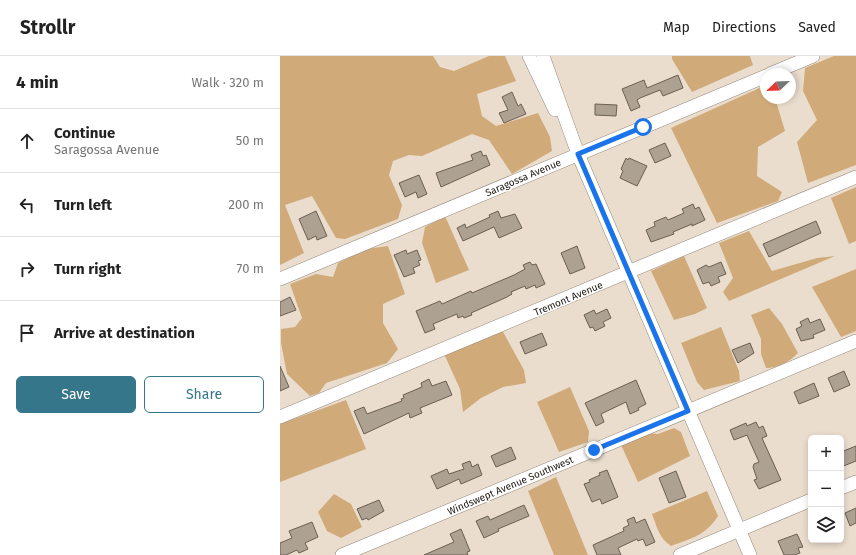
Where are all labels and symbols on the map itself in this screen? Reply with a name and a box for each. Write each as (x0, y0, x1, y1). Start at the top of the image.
north arrow (760, 68, 796, 104)
route start (634, 118, 652, 136)
street label: Saragossa Avenue (484, 157, 563, 199)
street label: Tremont Avenue (532, 279, 605, 319)
route end (585, 441, 603, 459)
street label: Windswept Avenue Southwest (446, 454, 576, 518)

